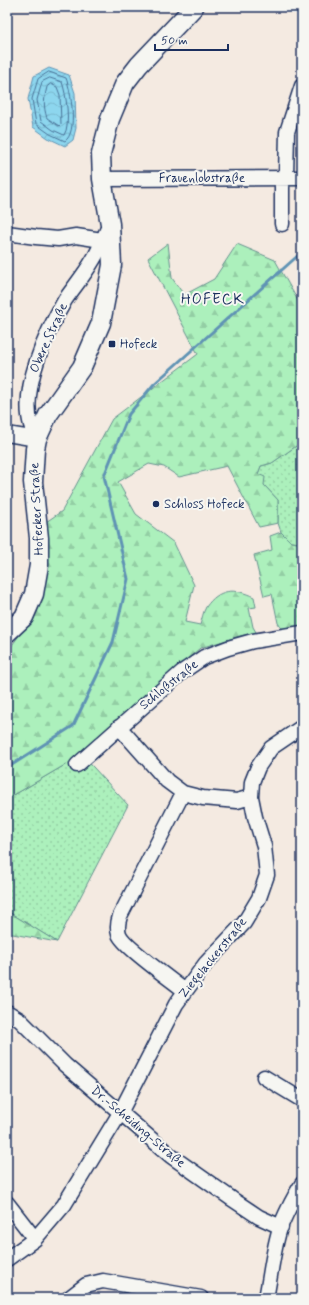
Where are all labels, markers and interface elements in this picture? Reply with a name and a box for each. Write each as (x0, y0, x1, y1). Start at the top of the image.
scale bar (155, 26, 228, 52)
text: 50 m (161, 33, 188, 49)
street label: Frauenlobstraße (159, 170, 245, 187)
district label: HOFECK (181, 290, 245, 310)
street label: Obere Straße (26, 300, 72, 376)
place label: Hofeck (120, 336, 158, 353)
marker: Hofeck (107, 339, 117, 349)
street label: Hofecker Straße (26, 462, 48, 556)
place label: Schloss Hofeck (164, 496, 245, 513)
marker: Schloss Hofeck (151, 499, 161, 509)
street label: Schloßstraße (136, 656, 202, 714)
street label: Ziegelackerstraße (175, 914, 253, 1003)
street label: Dr.-Scheiding-Straße (87, 1082, 189, 1172)

